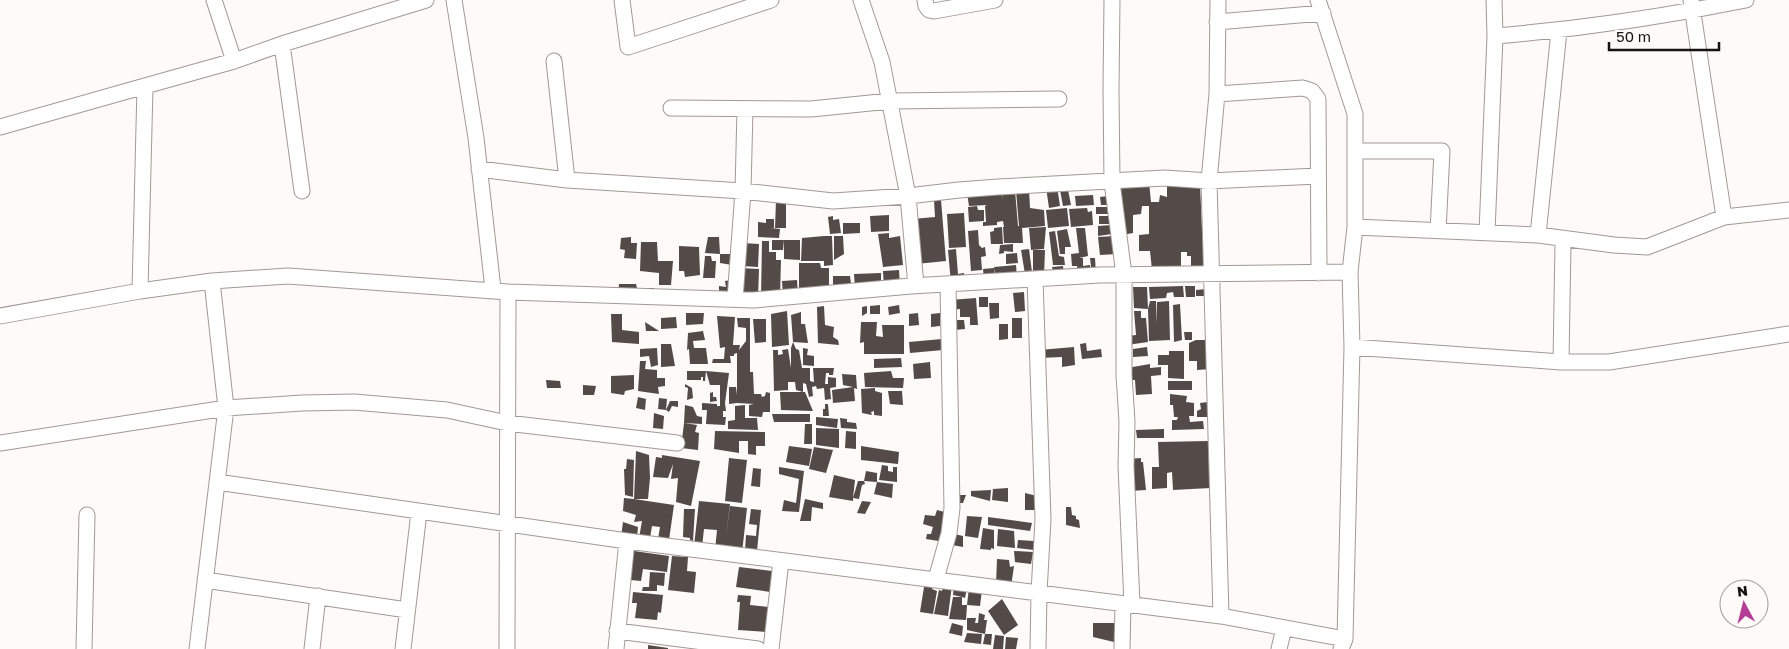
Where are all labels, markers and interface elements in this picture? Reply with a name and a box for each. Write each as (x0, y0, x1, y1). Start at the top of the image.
scale bar (1609, 20, 1719, 52)
text: 50 m (1616, 27, 1651, 45)
north arrow (1719, 579, 1769, 629)
text: N (1736, 582, 1749, 600)

